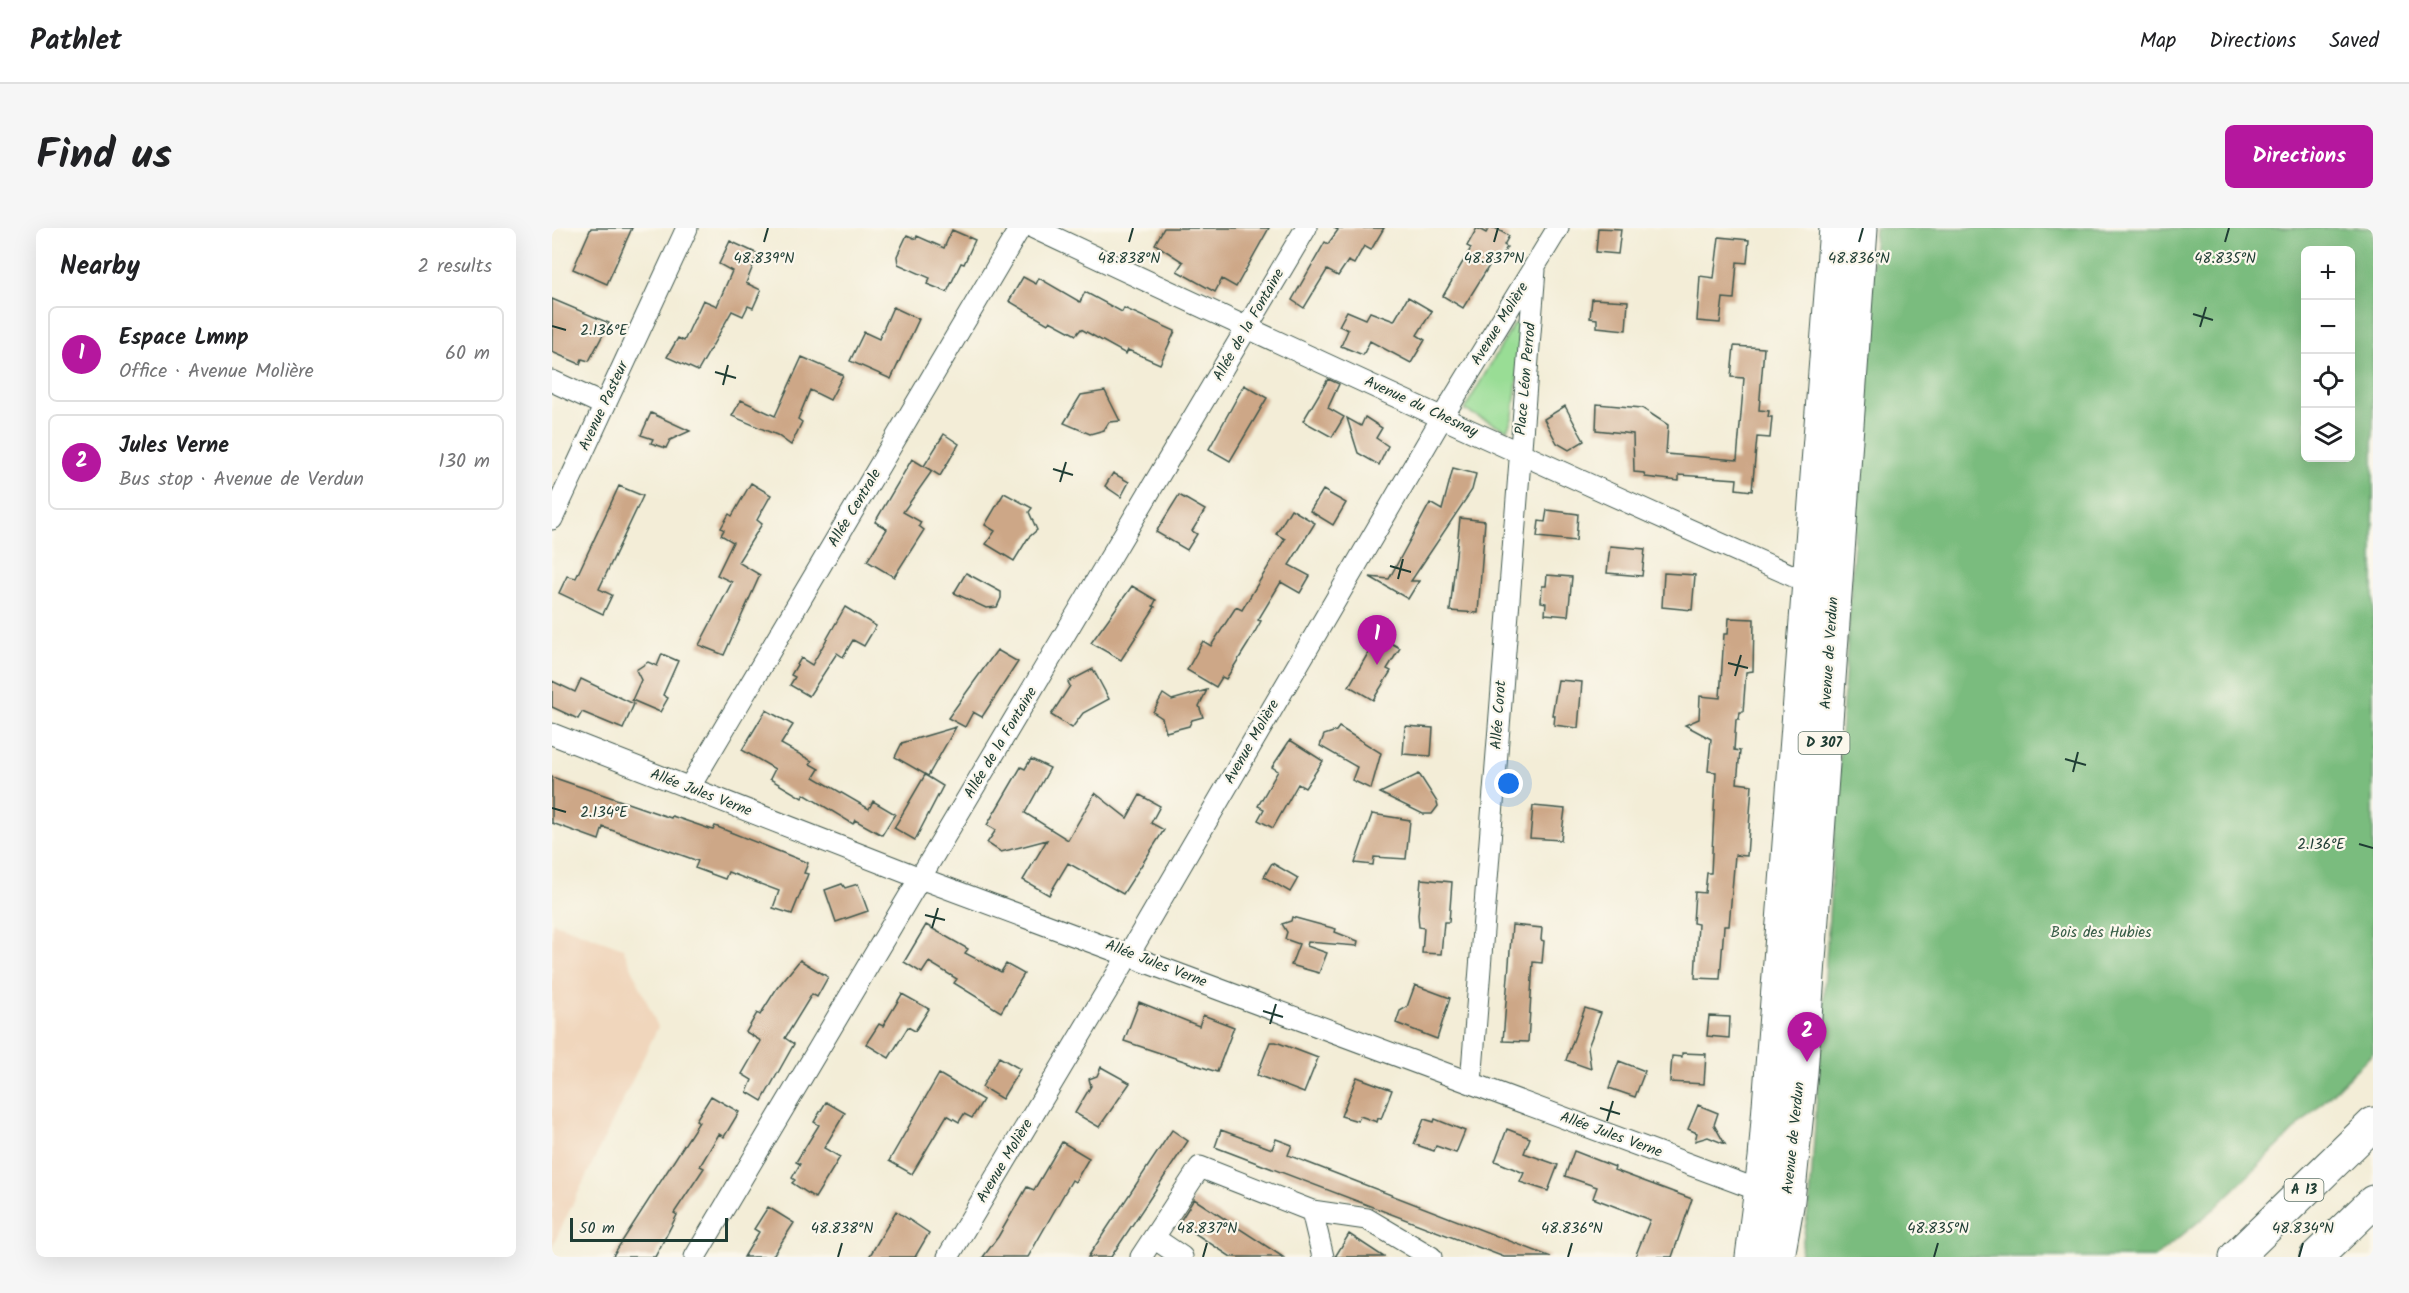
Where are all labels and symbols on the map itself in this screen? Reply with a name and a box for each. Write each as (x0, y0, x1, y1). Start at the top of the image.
text: 48.839°N (733, 247, 795, 271)
text: 48.838°N (1098, 247, 1160, 271)
text: 48.837°N (1464, 247, 1524, 271)
text: 48.836°N (1828, 247, 1890, 271)
text: 48.835°N (2194, 247, 2256, 271)
street label: Allée de la Fontaine (1207, 264, 1291, 386)
street label: Avenue Molière (1465, 277, 1535, 370)
text: 2.136°E (580, 319, 629, 343)
street label: Place Léon Perrod (1509, 321, 1543, 436)
street label: Avenue Pasteur (573, 356, 636, 455)
street label: Avenue du Chesnay (1360, 370, 1483, 444)
street label: Allée Centrale (822, 464, 888, 552)
street label: Avenue de Verdun (1814, 596, 1846, 710)
pin: 1 (1358, 616, 1396, 665)
street label: Allée Corot (1485, 679, 1513, 750)
street label: Allée de la Fontaine (958, 682, 1044, 803)
street label: Avenue Molière (1218, 695, 1286, 789)
road number: D 307 (1798, 732, 1850, 754)
street label: Allée Jules Verne (647, 763, 756, 824)
your location (1494, 769, 1523, 798)
text: 2.134°E (580, 801, 629, 825)
text: 2.136°E (2297, 833, 2346, 857)
park label: Bois des Hubies (2051, 921, 2152, 945)
street label: Allée Jules Verne (1102, 934, 1211, 995)
pin: 2 (1788, 1012, 1826, 1062)
street label: Avenue de Verdun (1776, 1081, 1812, 1195)
street label: Allée Jules Verne (1556, 1105, 1666, 1165)
street label: Avenue Molière (970, 1114, 1040, 1208)
road number: A 13 (2284, 1179, 2324, 1201)
scale bar (570, 1215, 728, 1242)
text: 48.838°N (811, 1217, 873, 1241)
text: 48.837°N (1177, 1217, 1237, 1241)
text: 48.836°N (1541, 1217, 1603, 1241)
text: 48.835°N (1907, 1217, 1969, 1241)
text: 48.834°N (2272, 1217, 2334, 1241)

